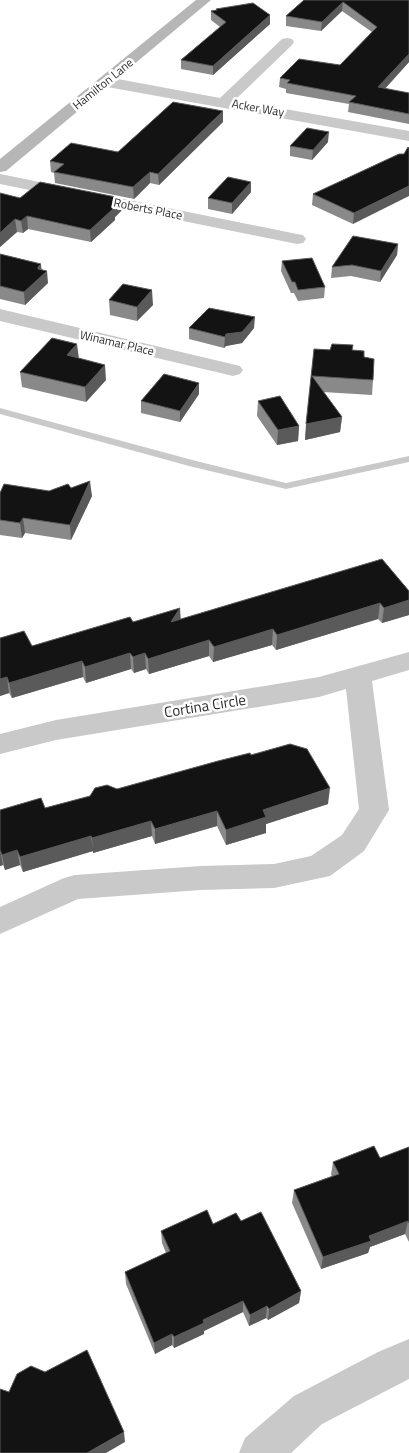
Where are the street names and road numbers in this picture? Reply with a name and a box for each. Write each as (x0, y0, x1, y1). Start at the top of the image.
street label: Hamilton Lane (68, 53, 137, 114)
street label: Acker Way (230, 94, 286, 121)
street label: Roberts Place (112, 193, 184, 224)
street label: Winamar Place (78, 325, 156, 360)
street label: Cortina Circle (162, 688, 248, 723)

